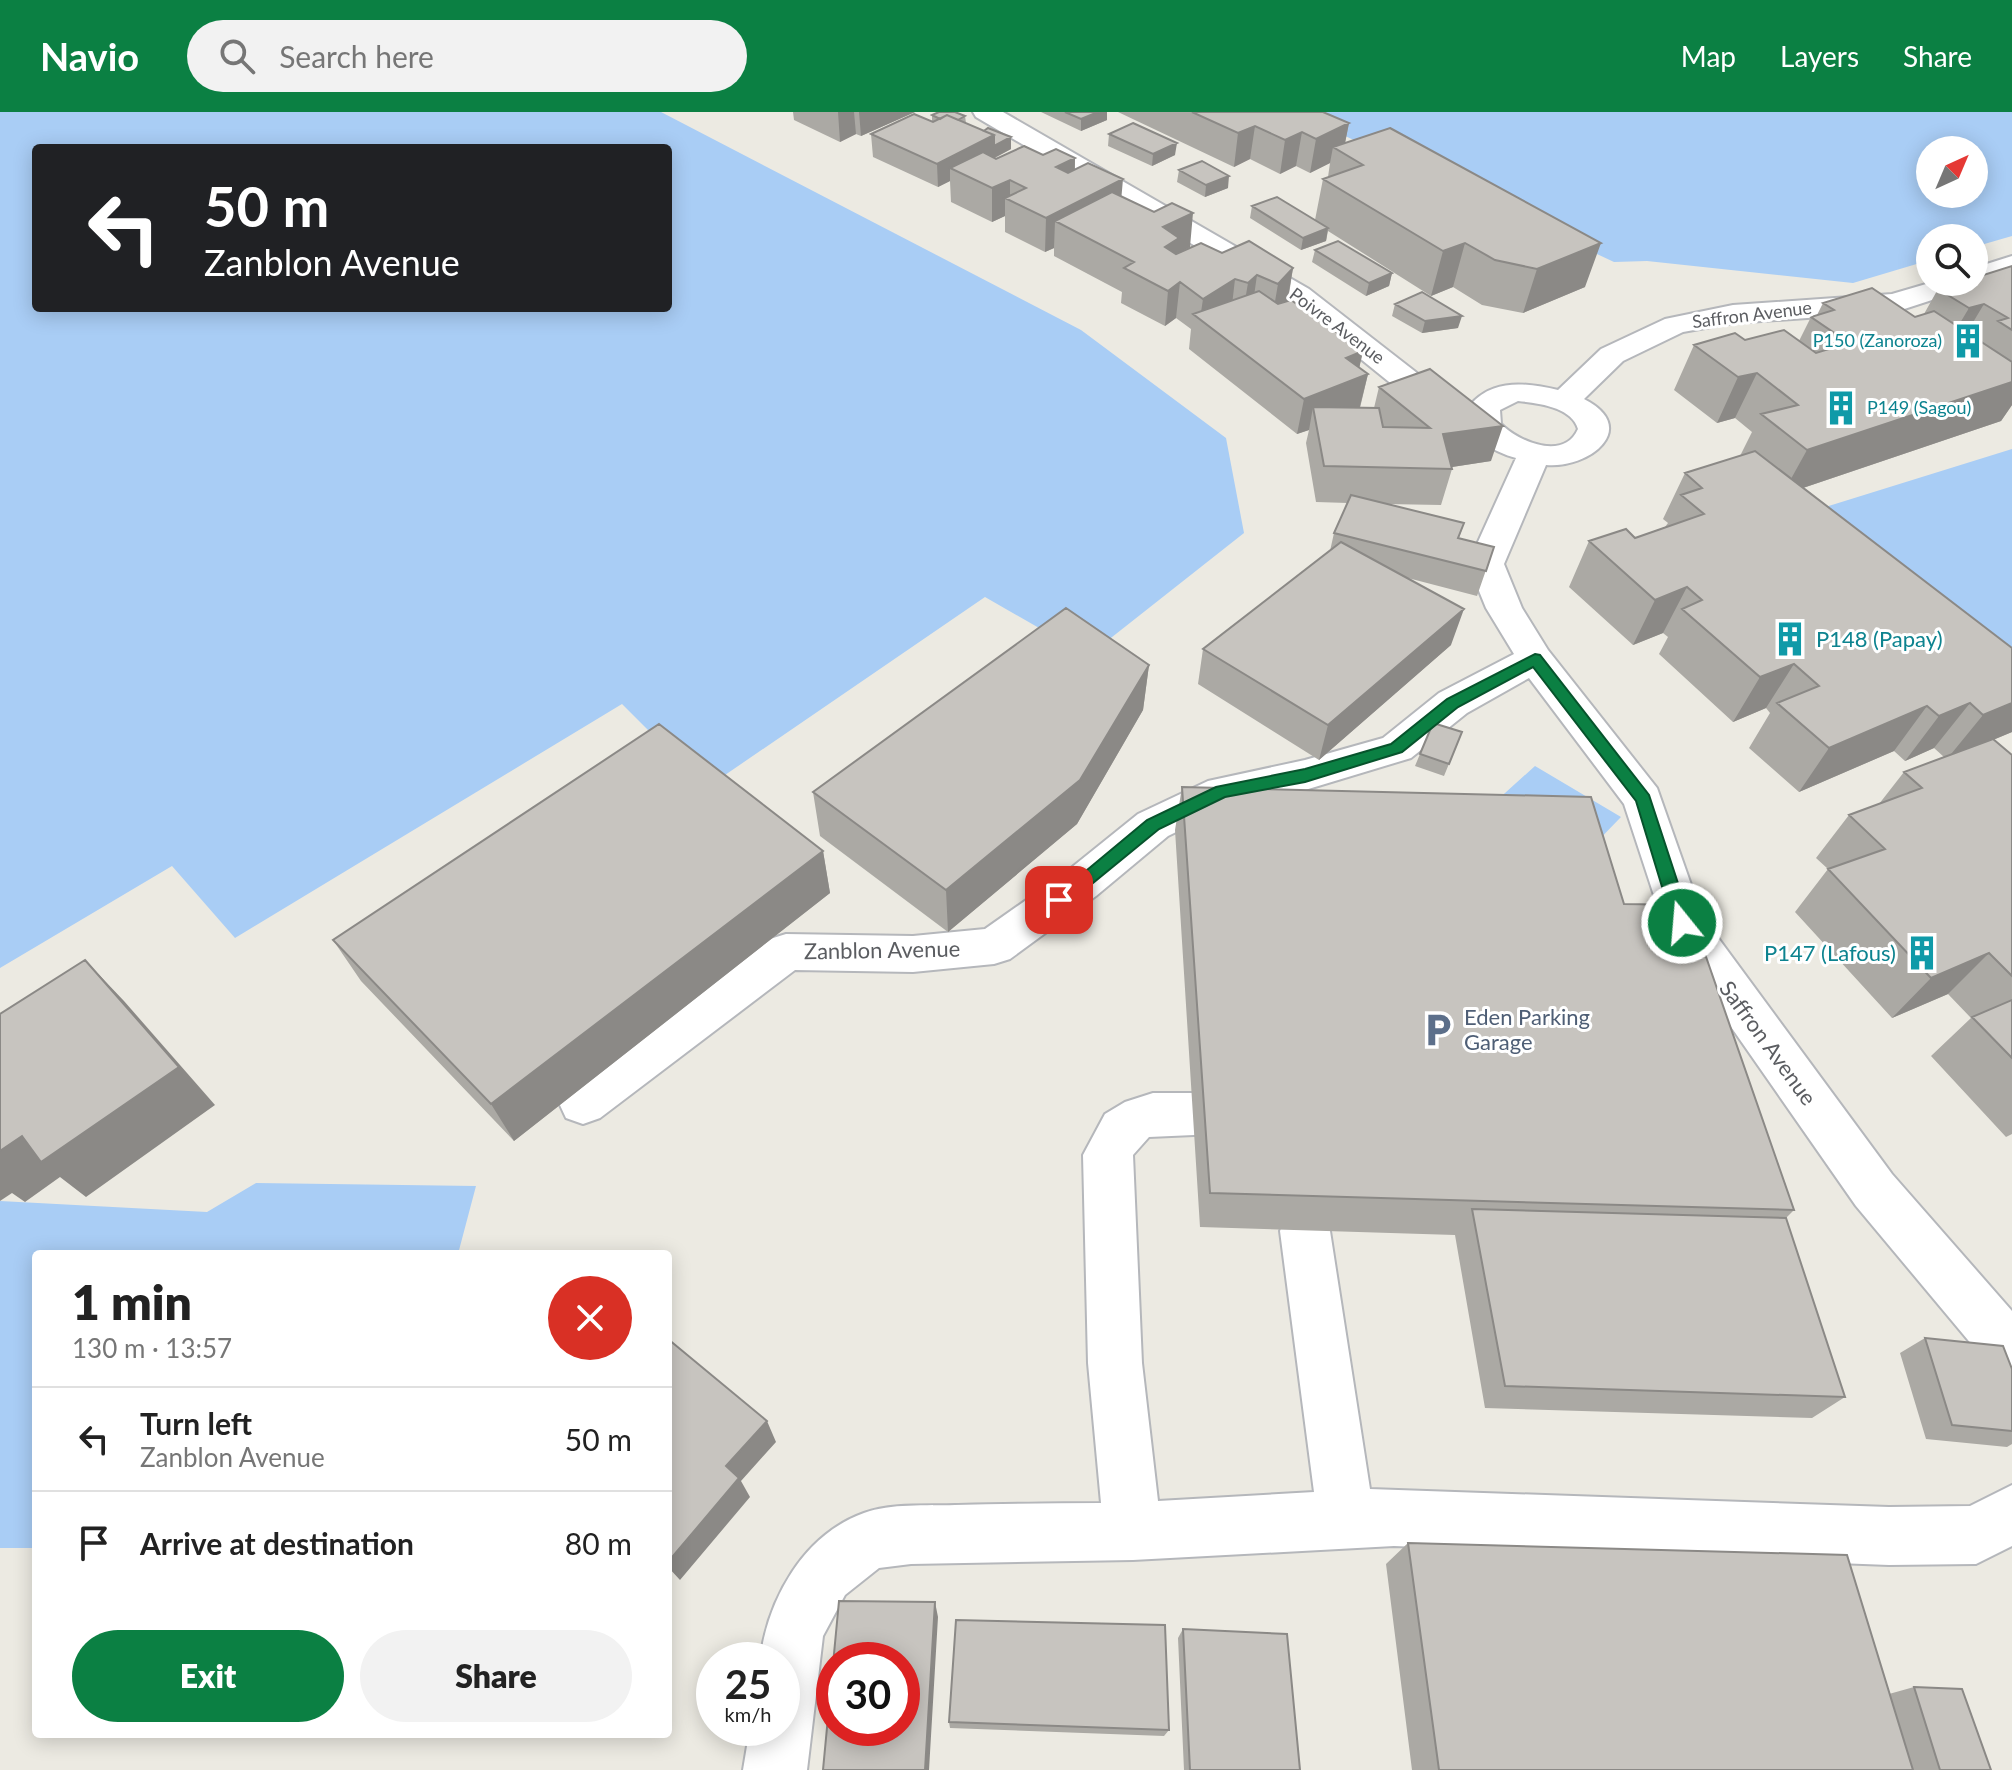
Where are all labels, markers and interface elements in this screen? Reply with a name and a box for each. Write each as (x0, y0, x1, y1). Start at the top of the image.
search box (187, 20, 747, 92)
text: Navio (40, 33, 139, 79)
icon: search (215, 34, 259, 78)
text: Search here (279, 38, 434, 74)
text: Map (1681, 39, 1736, 73)
text: Layers (1780, 39, 1859, 73)
text: Share (1903, 39, 1972, 73)
north arrow (1916, 136, 1988, 208)
map controls (1916, 136, 1988, 296)
text: 50 m (204, 172, 329, 239)
icon: left (72, 176, 176, 280)
button: search (1916, 224, 1988, 296)
text: Zanblon Avenue (204, 240, 460, 284)
street label: Poivre Avenue (1286, 282, 1390, 368)
street label: Saffron Avenue (1691, 296, 1813, 332)
building icon: P150 (Zanoroza) (1949, 322, 1987, 360)
place label: P150 (Zanoroza) (1813, 329, 1942, 351)
building icon: P149 (Sagou) (1822, 389, 1860, 427)
place label: P149 (Sagou) (1867, 396, 1971, 418)
building icon: P148 (Papay) (1771, 620, 1809, 658)
place label: P148 (Papay) (1816, 625, 1943, 652)
pin (1025, 866, 1093, 934)
icon: arrive (1037, 878, 1081, 922)
position arrow (1640, 881, 1724, 965)
building icon: P147 (Lafous) (1903, 934, 1941, 972)
street label: Zanblon Avenue (804, 935, 960, 964)
place label: P147 (Lafous) (1764, 939, 1896, 966)
street label: Saffron Avenue (1714, 975, 1823, 1110)
place label: Eden Parking Garage (1464, 1003, 1590, 1055)
parking icon: Eden Parking Garage (1419, 1011, 1457, 1049)
text: 1 min (72, 1273, 192, 1330)
button: close (548, 1276, 632, 1360)
text: 130 m · 13:57 (72, 1332, 232, 1364)
text: Turn left (140, 1405, 252, 1441)
icon: left (72, 1417, 116, 1461)
text: 50 m (565, 1421, 632, 1457)
text: Zanblon Avenue (140, 1441, 325, 1473)
icon: arrive (72, 1521, 116, 1565)
text: Arrive at destination (140, 1525, 414, 1561)
text: 80 m (565, 1525, 632, 1561)
button: Exit (72, 1630, 344, 1722)
button: Share (360, 1630, 632, 1722)
speed limit sign: 30 (816, 1642, 920, 1746)
text: 25 (725, 1660, 771, 1708)
text: km/h (725, 1702, 771, 1726)

